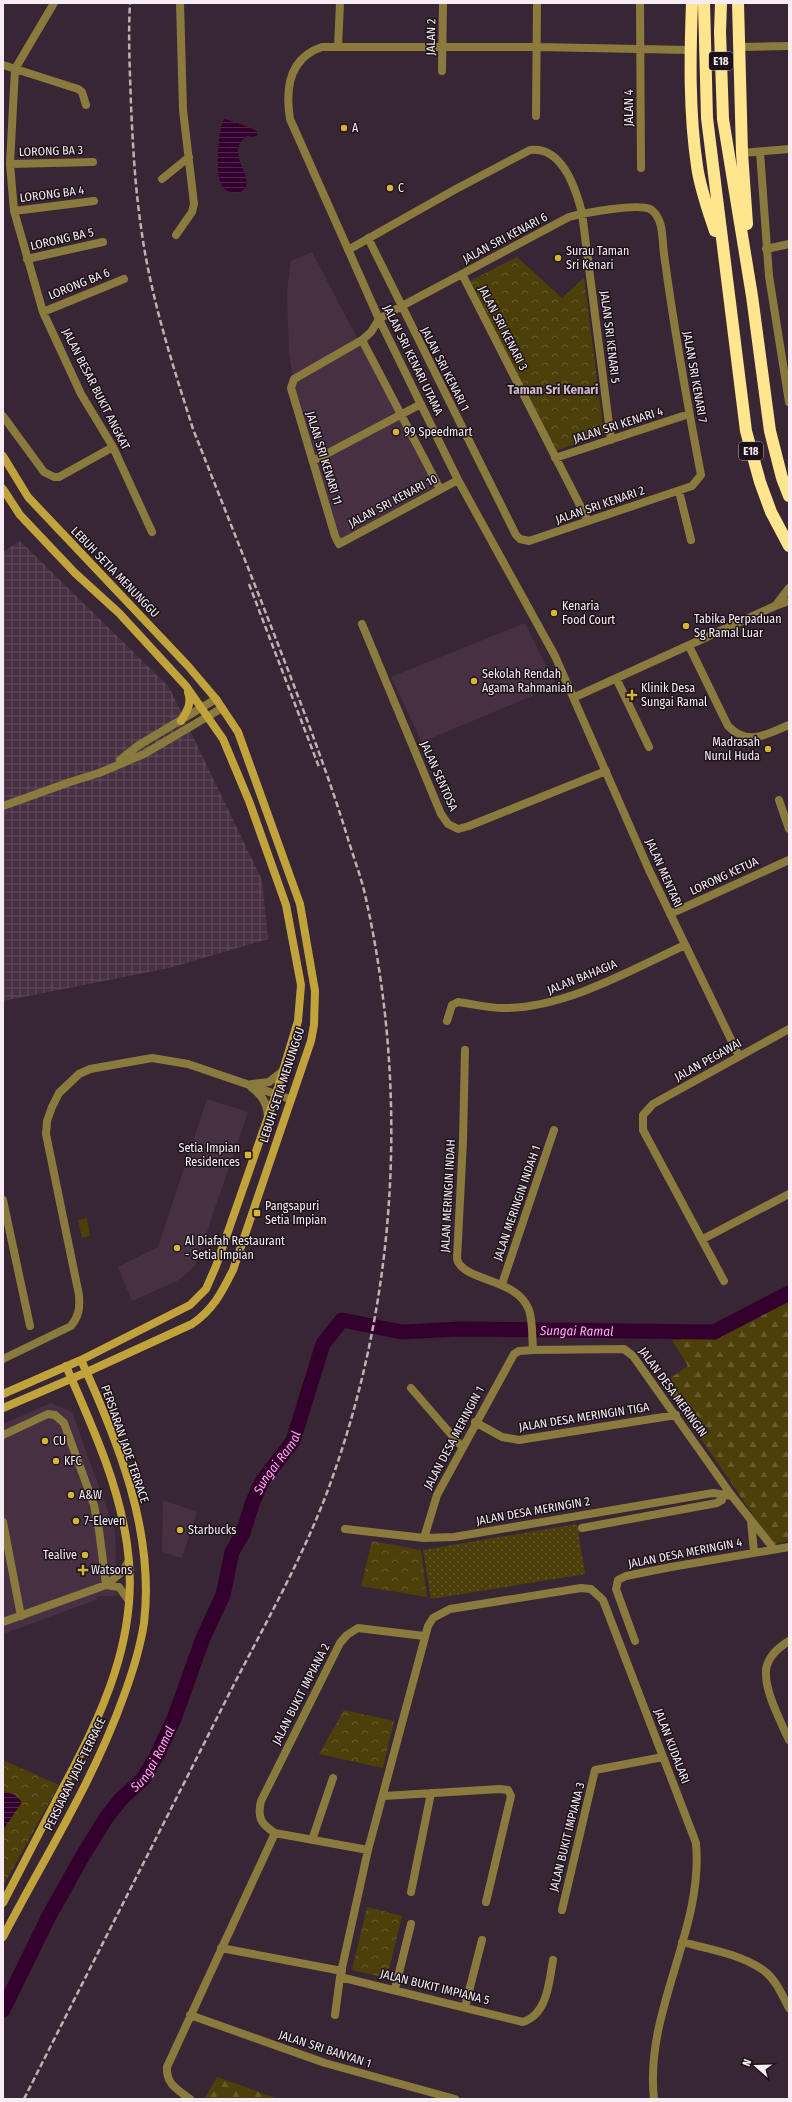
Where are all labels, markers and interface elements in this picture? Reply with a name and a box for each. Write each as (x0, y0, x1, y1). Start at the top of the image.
street label: JALAN 2 (424, 19, 438, 55)
road number: E18 (709, 52, 733, 70)
street label: JALAN 4 (622, 89, 636, 127)
place label: A (352, 121, 359, 135)
marker: A (339, 123, 349, 133)
street label: LORONG BA 3 (19, 143, 83, 159)
place label: C (398, 181, 404, 195)
street label: LORONG BA 4 (19, 183, 85, 205)
marker: C (385, 183, 395, 193)
street label: JALAN SRI KENARI 6 (460, 210, 550, 266)
street label: LORONG BA 5 (29, 225, 95, 253)
place label: Surau Taman Sri Kenari (566, 244, 629, 272)
marker: Surau Taman Sri Kenari (553, 253, 563, 263)
street label: LORONG BA 6 (46, 265, 112, 303)
street label: JALAN SRI KENARI 3 (476, 283, 530, 373)
street label: JALAN SRI KENARI 5 (597, 290, 623, 385)
street label: JALAN SRI KENARI UTAMA (380, 303, 446, 418)
street label: JALAN SRI KENARI 1 (418, 325, 472, 413)
street label: JALAN BESAR BUKIT ANGKAT (59, 326, 133, 453)
street label: JALAN SRI KENARI 7 (680, 330, 710, 424)
district label: Taman Sri Kenari (508, 382, 598, 397)
street label: JALAN SRI KENARI 4 (571, 404, 665, 446)
street label: JALAN SRI KENARI 11 (303, 410, 345, 506)
place label: 99 Speedmart (404, 425, 472, 439)
marker: 99 Speedmart (391, 427, 401, 437)
road number: E18 (739, 442, 763, 460)
street label: JALAN SRI KENARI 10 (346, 472, 440, 530)
street label: JALAN SRI KENARI 2 (554, 483, 646, 527)
street label: LEBUH SETIA MENUNGGU (68, 524, 162, 620)
place label: Kenaria Food Court (562, 599, 615, 627)
marker: Kenaria Food Court (549, 608, 559, 618)
place label: Tabika Perpaduan Sg Ramal Luar (694, 612, 781, 640)
marker: Tabika Perpaduan Sg Ramal Luar (681, 621, 691, 631)
place label: Sekolah Rendah Agama Rahmaniah (482, 667, 573, 695)
marker: Sekolah Rendah Agama Rahmaniah (469, 676, 479, 686)
place label: Klinik Desa Sungai Ramal (641, 681, 707, 709)
marker: Klinik Desa Sungai Ramal (626, 689, 638, 701)
place label: Madrasah Nurul Huda (704, 735, 760, 763)
street label: JALAN SENTOSA (417, 739, 461, 814)
marker: Madrasah Nurul Huda (763, 744, 773, 754)
street label: JALAN MENTARI (643, 836, 685, 910)
street label: LORONG KETUA (687, 854, 761, 898)
street label: JALAN BAHAGIA (545, 956, 620, 997)
street label: LEBUH SETIA MENUNGGU (257, 1025, 307, 1145)
street label: JALAN PEGAWAI (672, 1036, 744, 1084)
street label: JALAN MERINGIN INDAH (438, 1139, 458, 1253)
place label: Setia Impian Residences (178, 1141, 240, 1169)
street label: JALAN MERINGIN INDAH 1 (491, 1144, 543, 1262)
marker: Setia Impian Residences (243, 1150, 253, 1160)
place label: Pangsapuri Setia Impian (265, 1199, 327, 1227)
marker: Pangsapuri Setia Impian (252, 1208, 262, 1218)
place label: Al Diafah Restaurant - Setia Impian (185, 1234, 285, 1262)
marker: Al Diafah Restaurant - Setia Impian (172, 1243, 182, 1253)
water label: Sungai Ramal (539, 1323, 614, 1339)
street label: JALAN DESA MERINGIN (636, 1344, 710, 1440)
street label: PERSIARAN JADE TERRACE (98, 1383, 152, 1505)
street label: JALAN DESA MERINGIN 1 (421, 1384, 487, 1492)
street label: JALAN DESA MERINGIN TIGA (518, 1400, 651, 1434)
water label: Sungai Ramal (250, 1429, 304, 1497)
place label: CU (53, 1434, 66, 1448)
marker: CU (40, 1436, 50, 1446)
place label: KFC (64, 1454, 82, 1468)
marker: KFC (51, 1456, 61, 1466)
place label: A&W (79, 1488, 102, 1502)
marker: A&W (66, 1490, 76, 1500)
street label: JALAN DESA MERINGIN 2 (475, 1494, 591, 1528)
place label: 7-Eleven (84, 1514, 125, 1528)
marker: 7-Eleven (71, 1516, 81, 1526)
place label: Starbucks (188, 1523, 236, 1537)
marker: Starbucks (175, 1525, 185, 1535)
street label: JALAN DESA MERINGIN 4 (627, 1535, 743, 1571)
place label: Tealive (43, 1548, 77, 1562)
marker: Tealive (80, 1550, 90, 1560)
place label: Watsons (91, 1563, 132, 1577)
marker: Watsons (78, 1565, 88, 1575)
street label: JALAN BUKIT IMPIANA 2 (269, 1641, 333, 1747)
street label: JALAN KUDALARI (651, 1707, 693, 1785)
street label: PERSIARAN JADE TERRACE (42, 1715, 109, 1833)
water label: Sungai Ramal (127, 1723, 178, 1795)
street label: JALAN BUKIT IMPIANA 3 (547, 1781, 587, 1893)
street label: JALAN BUKIT IMPIANA 5 (379, 1967, 492, 2007)
street label: JALAN SRI BANYAN 1 (277, 2027, 373, 2071)
north arrow (736, 2046, 776, 2086)
text: N (740, 2057, 754, 2068)

